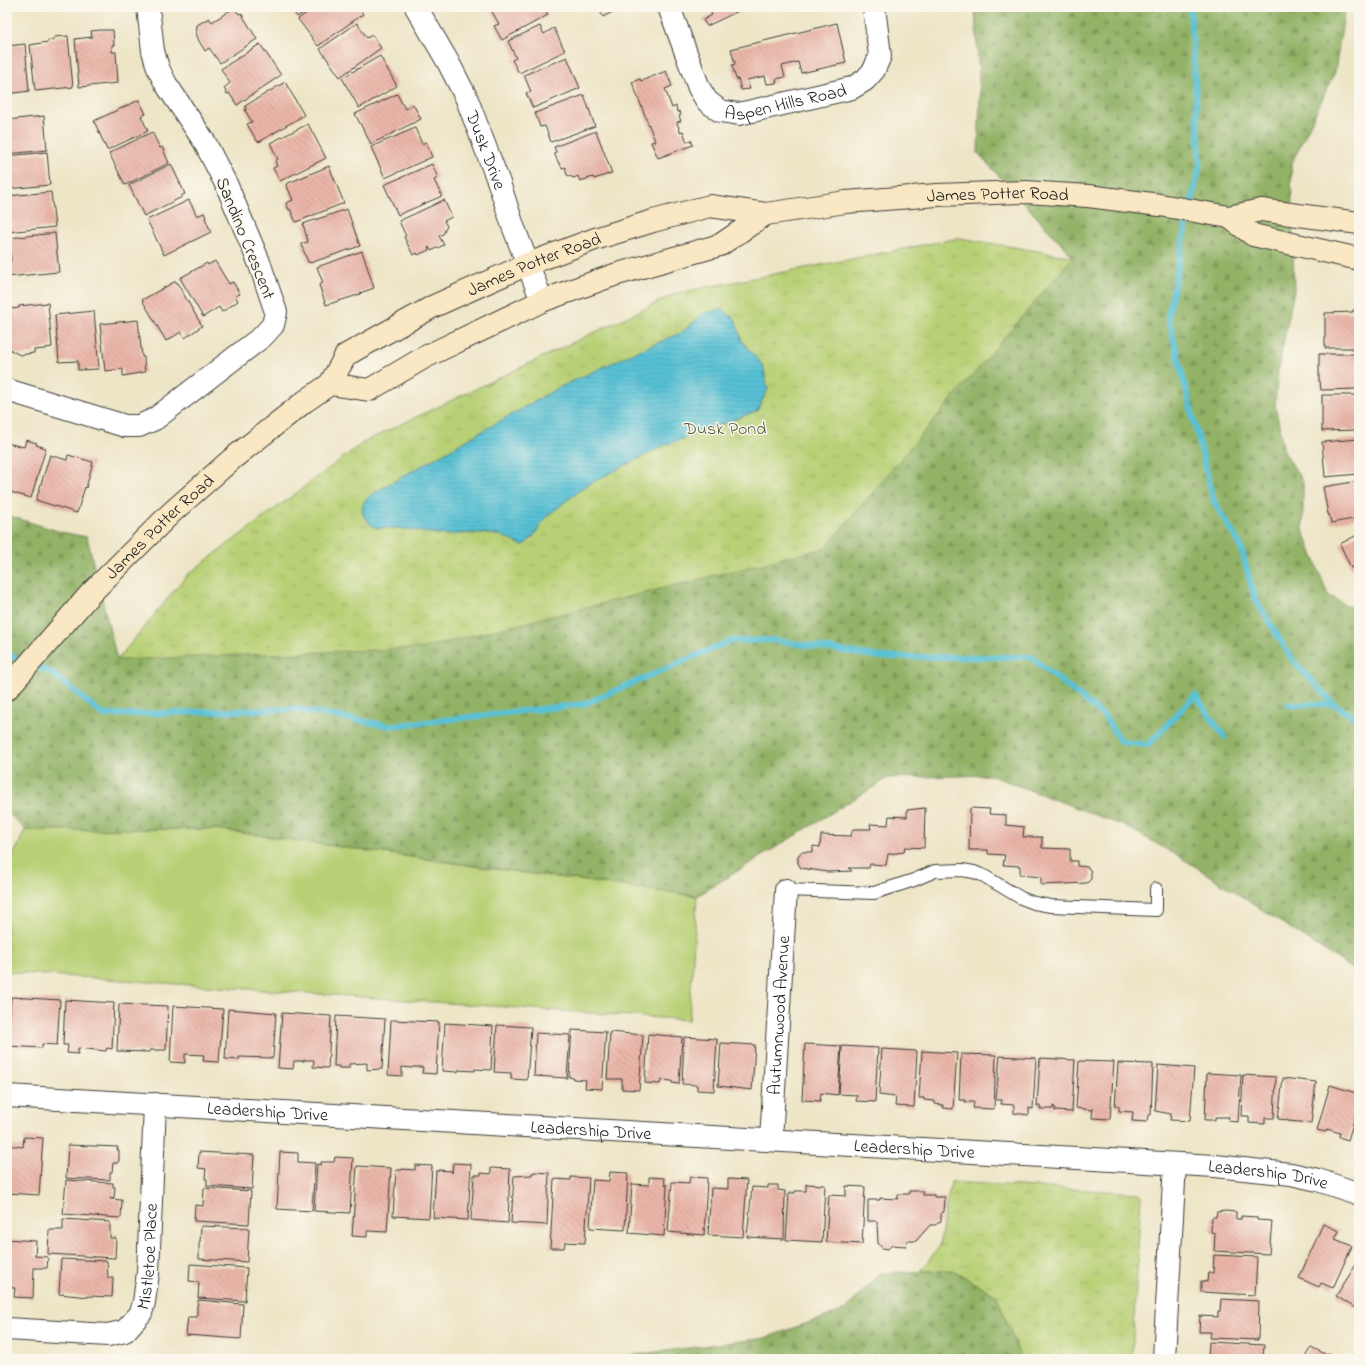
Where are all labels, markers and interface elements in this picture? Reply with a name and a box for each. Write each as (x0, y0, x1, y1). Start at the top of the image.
street label: Aspen Hills Road (722, 79, 849, 129)
street label: Dusk Drive (457, 107, 512, 194)
street label: Sandino Crescent (208, 174, 281, 304)
street label: James Potter Road (926, 181, 1069, 211)
street label: James Potter Road (464, 227, 605, 304)
park label: Dusk Pond (683, 417, 766, 443)
street label: James Potter Road (100, 469, 221, 586)
street label: Autumnwood Avenue (763, 934, 798, 1096)
street label: Leadership Drive (206, 1097, 330, 1130)
street label: Leadership Drive (530, 1115, 653, 1148)
street label: Leadership Drive (853, 1134, 977, 1167)
street label: Leadership Drive (1208, 1155, 1332, 1198)
street label: Mistletoe Place (131, 1202, 166, 1313)

